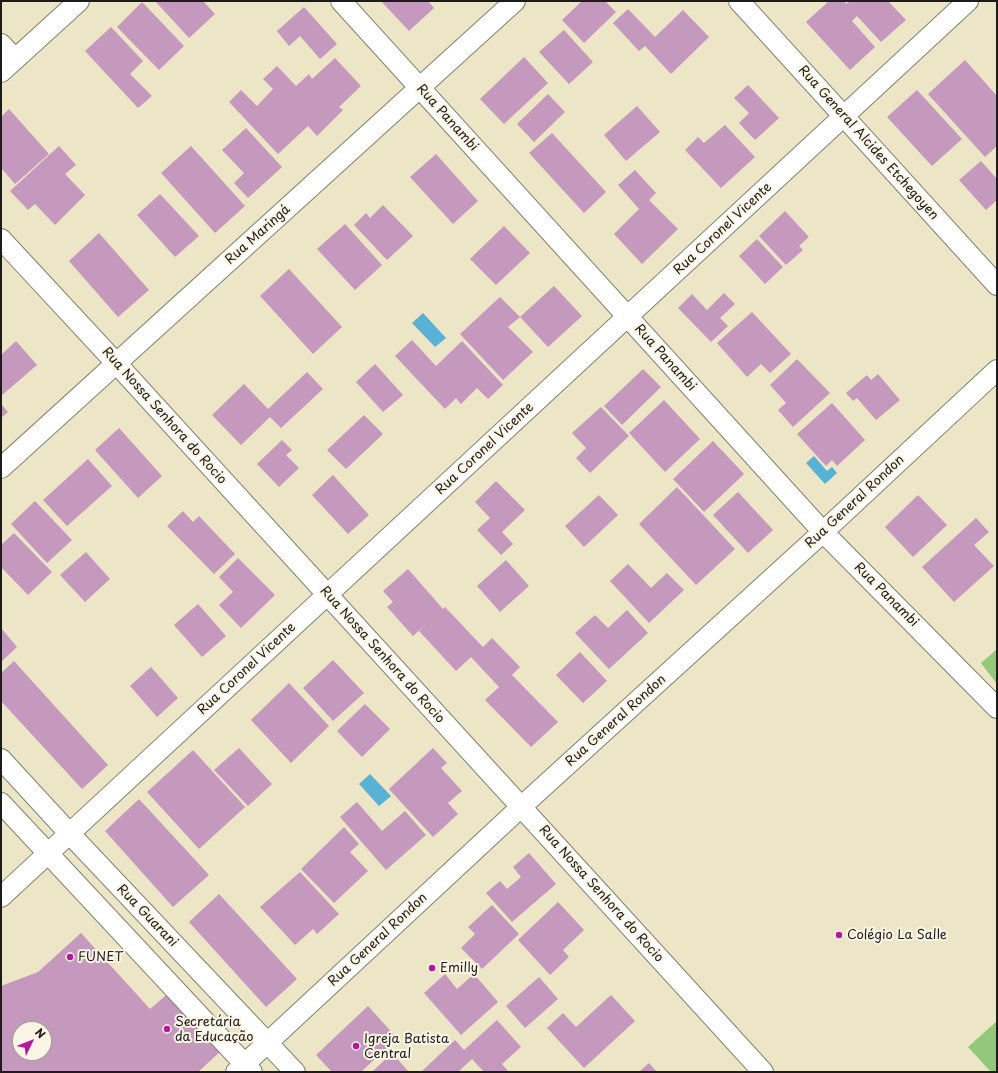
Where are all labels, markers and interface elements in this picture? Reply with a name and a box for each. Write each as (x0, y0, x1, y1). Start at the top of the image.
street label: Rua General Alcides Etchegoyen (795, 63, 941, 223)
street label: Rua Panambi (413, 81, 481, 155)
street label: Rua Coronel Vicente (671, 180, 775, 278)
street label: Rua Maringá (222, 202, 294, 268)
street label: Rua Panambi (631, 321, 699, 395)
street label: Rua Nossa Senhora do Rocio (98, 344, 230, 488)
street label: Rua Coronel Vicente (433, 400, 537, 498)
street label: Rua General Rondon (802, 452, 908, 552)
street label: Rua Panambi (851, 560, 921, 630)
street label: Rua Nossa Senhora do Rocio (316, 583, 448, 727)
street label: Rua Coronel Vicente (195, 620, 299, 718)
street label: Rua General Rondon (563, 672, 669, 770)
street label: Rua Nossa Senhora do Rocio (535, 822, 667, 966)
street label: Rua Guarani (113, 882, 181, 950)
street label: Rua General Rondon (325, 890, 431, 990)
place label: Colégio La Salle (847, 927, 947, 943)
marker: Colégio La Salle (834, 930, 844, 940)
place label: FUNET (78, 949, 123, 965)
marker: FUNET (65, 952, 75, 962)
place label: Emilly (440, 960, 478, 976)
marker: Emilly (427, 963, 437, 973)
place label: Secretária da Educação (175, 1014, 254, 1045)
north arrow (12, 1021, 52, 1061)
text: N (31, 1024, 50, 1042)
marker: Secretária da Educação (162, 1024, 172, 1034)
place label: Igreja Batista Central (364, 1031, 449, 1062)
marker: Igreja Batista Central (351, 1041, 361, 1051)

